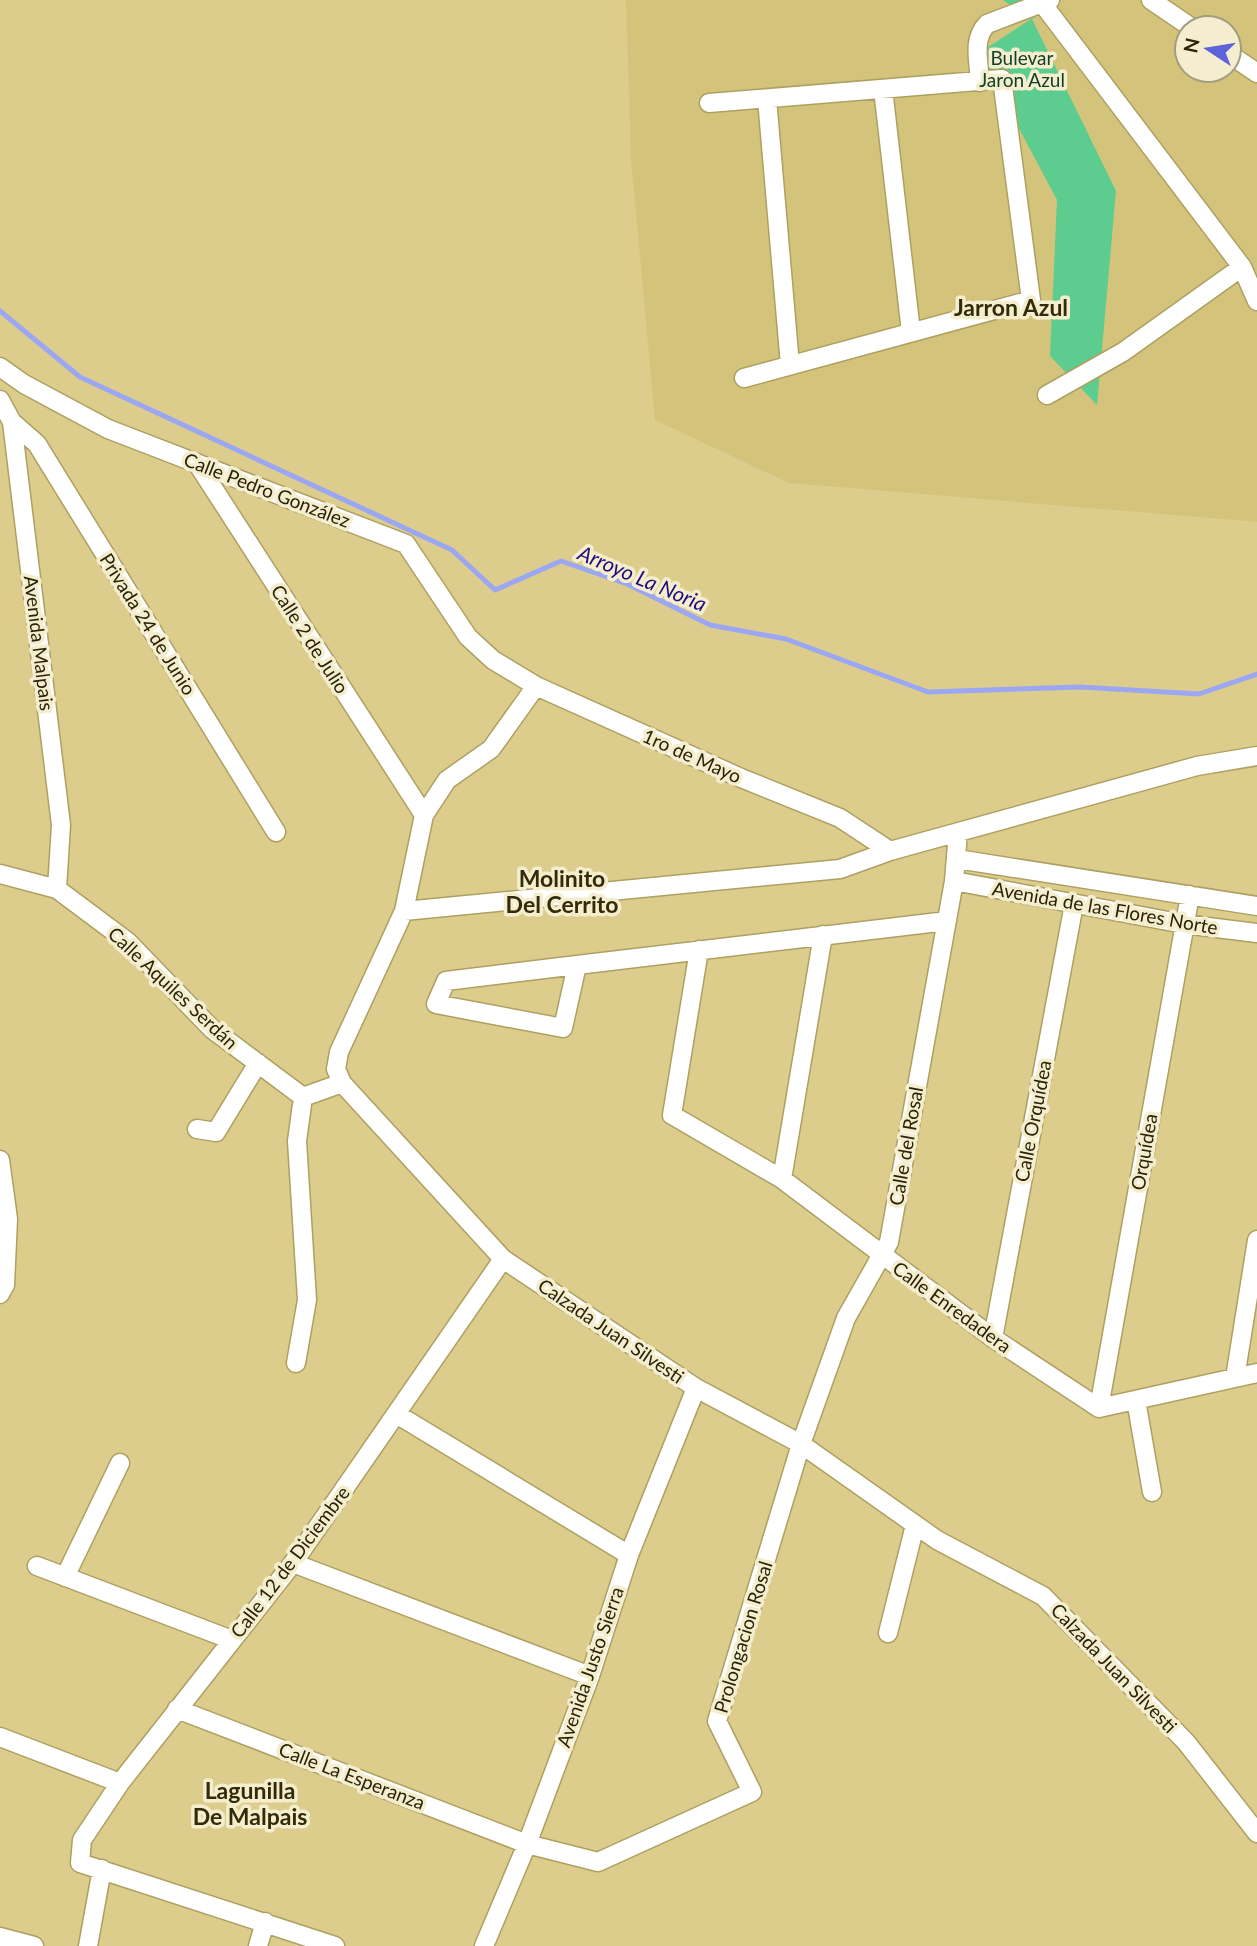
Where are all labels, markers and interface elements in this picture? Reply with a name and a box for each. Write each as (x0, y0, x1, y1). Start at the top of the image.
north arrow (1173, 14, 1243, 84)
text: N (1178, 36, 1204, 55)
park label: Bulevar Jaron Azul (979, 46, 1065, 91)
district label: Jarron Azul (954, 293, 1068, 321)
street label: Calle Pedro González (181, 447, 353, 532)
water label: Arroyo La Noria (574, 539, 710, 616)
street label: Privada 24 de Junio (96, 549, 201, 699)
street label: Avenida Malpais (20, 574, 59, 712)
street label: Calle 2 de Julio (267, 580, 354, 697)
street label: 1ro de Mayo (639, 724, 745, 788)
district label: Molinito Del Cerrito (506, 864, 618, 918)
street label: Avenida de las Flores Norte (991, 876, 1220, 939)
street label: Calle Aquiles Serdán (104, 922, 243, 1054)
street label: Calle Orquídea (1009, 1058, 1056, 1184)
street label: Calle del Rosal (884, 1085, 927, 1207)
street label: Orquídea (1125, 1112, 1162, 1192)
street label: Calle Enredadera (889, 1256, 1016, 1357)
street label: Calzada Juan Silvesti (534, 1273, 689, 1388)
street label: Calle 12 de Diciembre (225, 1481, 354, 1642)
street label: Prolongacion Rosal (708, 1558, 777, 1716)
street label: Avenida Justo Sierra (551, 1584, 628, 1750)
street label: Calzada Juan Silvesti (1047, 1598, 1182, 1737)
street label: Calle La Esperanza (276, 1737, 428, 1814)
district label: Lagunilla De Malpais (193, 1776, 307, 1830)

